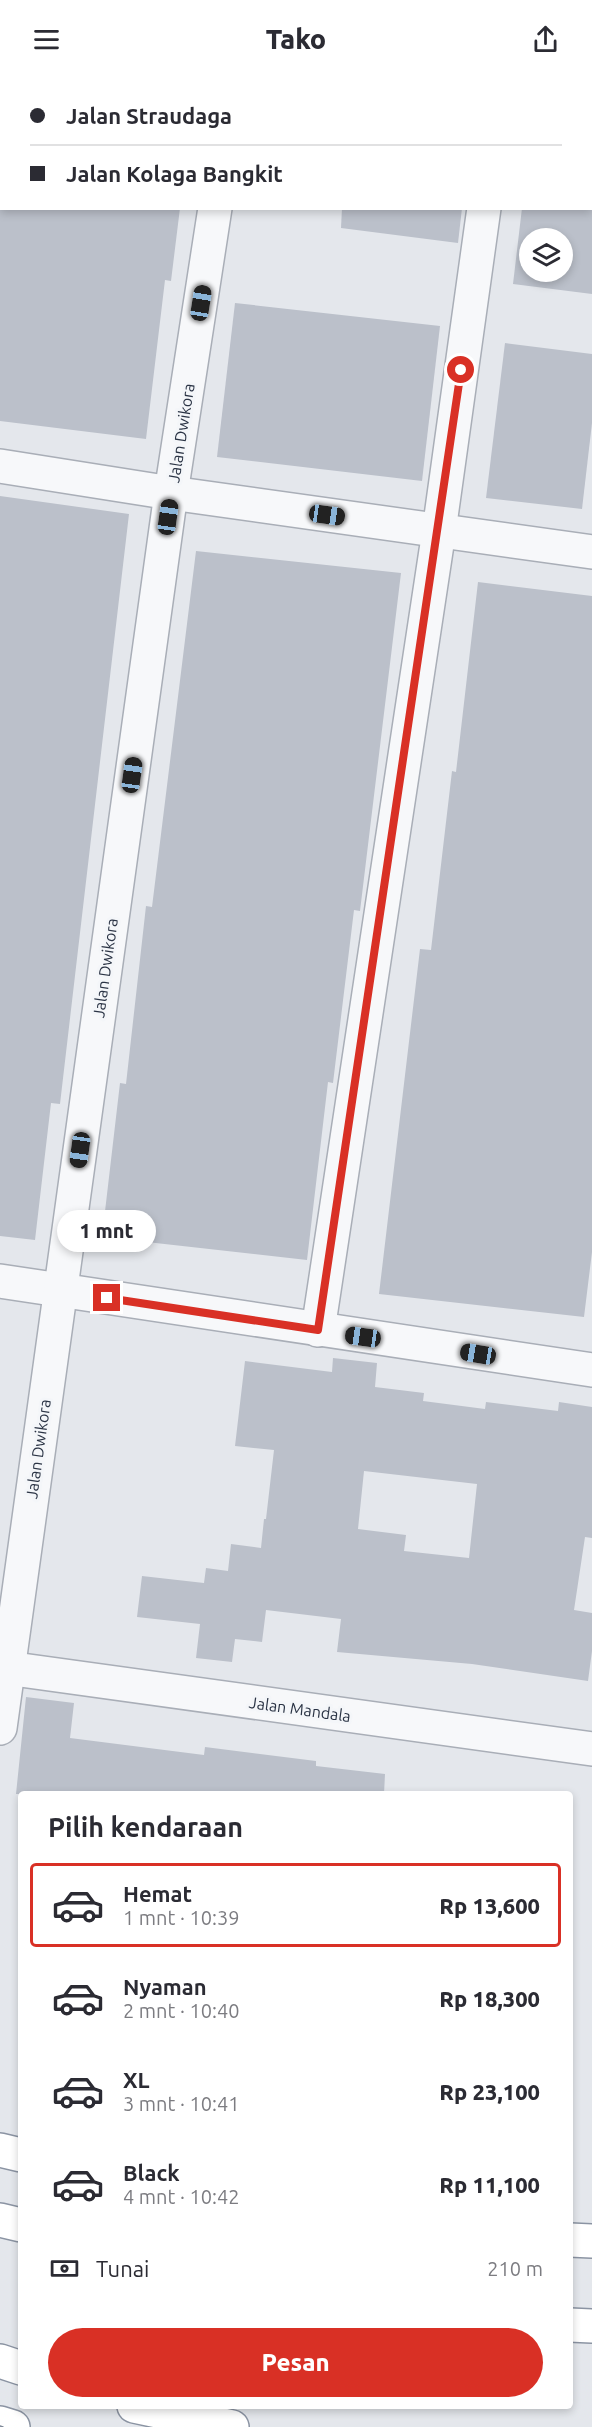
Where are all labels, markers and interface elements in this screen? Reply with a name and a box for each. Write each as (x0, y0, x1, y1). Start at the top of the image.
icon: menu (30, 23, 63, 56)
icon: share (529, 23, 562, 56)
text: Tako (266, 24, 326, 54)
text: Jalan Straudaga (66, 103, 232, 128)
text: Jalan Kolaga Bangkit (66, 161, 283, 186)
map controls (519, 228, 573, 282)
button: layers (519, 228, 573, 282)
car (189, 284, 213, 322)
route start (447, 356, 474, 383)
street label: Jalan Dwikora (164, 382, 198, 484)
car (157, 498, 179, 536)
car (308, 504, 346, 526)
car (121, 756, 143, 794)
street label: Jalan Dwikora (89, 917, 121, 1019)
car (69, 1131, 91, 1169)
callout: 1 mnt (57, 1211, 156, 1253)
text: 1 mnt (80, 1219, 133, 1242)
route end (93, 1284, 120, 1311)
car (344, 1326, 382, 1348)
car (459, 1342, 497, 1366)
street label: Jalan Dwikora (22, 1398, 54, 1500)
street label: Jalan Mandala (248, 1693, 352, 1725)
text: Pilih kendaraan (48, 1812, 243, 1842)
icon: car (51, 1878, 105, 1932)
text: Hemat (123, 1881, 192, 1906)
text: Rp 13,600 (439, 1893, 540, 1918)
text: 1 mnt · 10:39 (123, 1906, 240, 1929)
icon: car (51, 1971, 105, 2025)
text: Nyaman (123, 1974, 207, 1999)
text: Rp 18,300 (439, 1986, 540, 2011)
text: 2 mnt · 10:40 (123, 1999, 240, 2022)
icon: car (51, 2064, 105, 2118)
text: XL (123, 2067, 150, 2092)
text: Rp 23,100 (439, 2079, 540, 2104)
text: 3 mnt · 10:41 (123, 2092, 240, 2115)
icon: car (51, 2157, 105, 2211)
text: Black (123, 2160, 180, 2185)
text: Rp 11,100 (439, 2172, 540, 2197)
text: 4 mnt · 10:42 (123, 2185, 240, 2208)
icon: cash (48, 2252, 81, 2285)
text: Tunai (96, 2256, 149, 2281)
text: 210 m (487, 2257, 543, 2280)
button: Pesan (48, 2328, 543, 2397)

